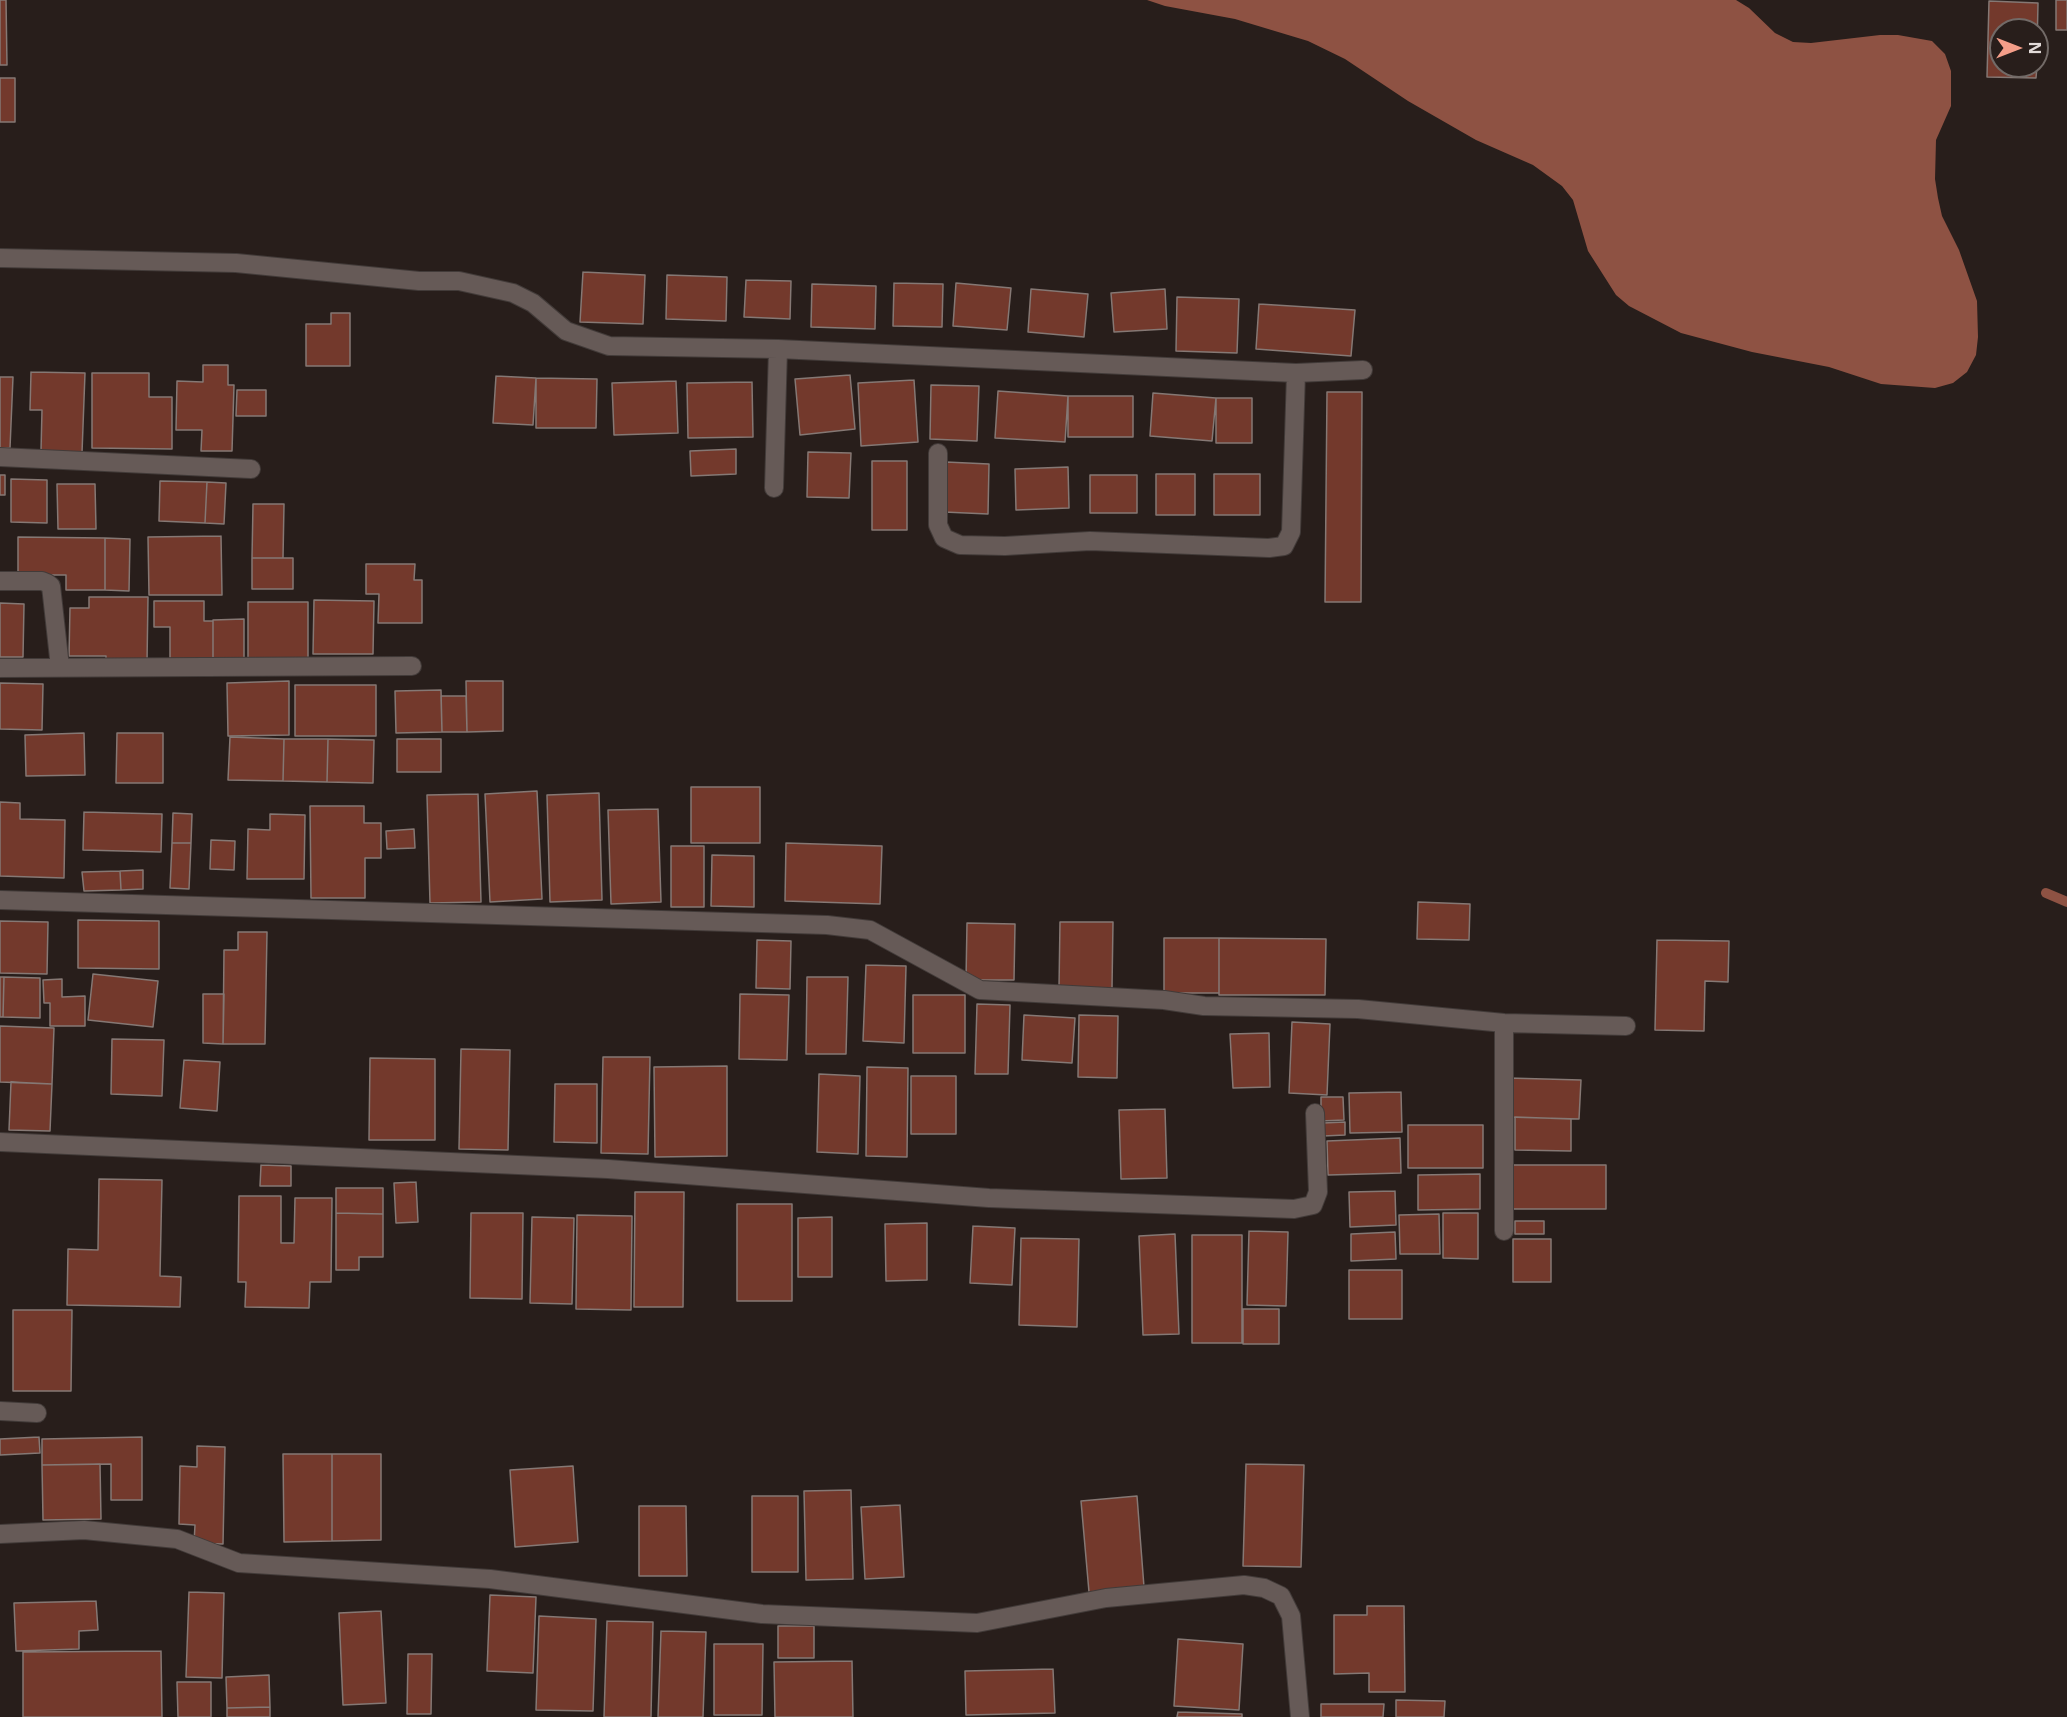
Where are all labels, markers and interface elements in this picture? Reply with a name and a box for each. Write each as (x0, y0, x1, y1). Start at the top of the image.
north arrow (1989, 18, 2049, 78)
text: N (2024, 41, 2046, 55)

